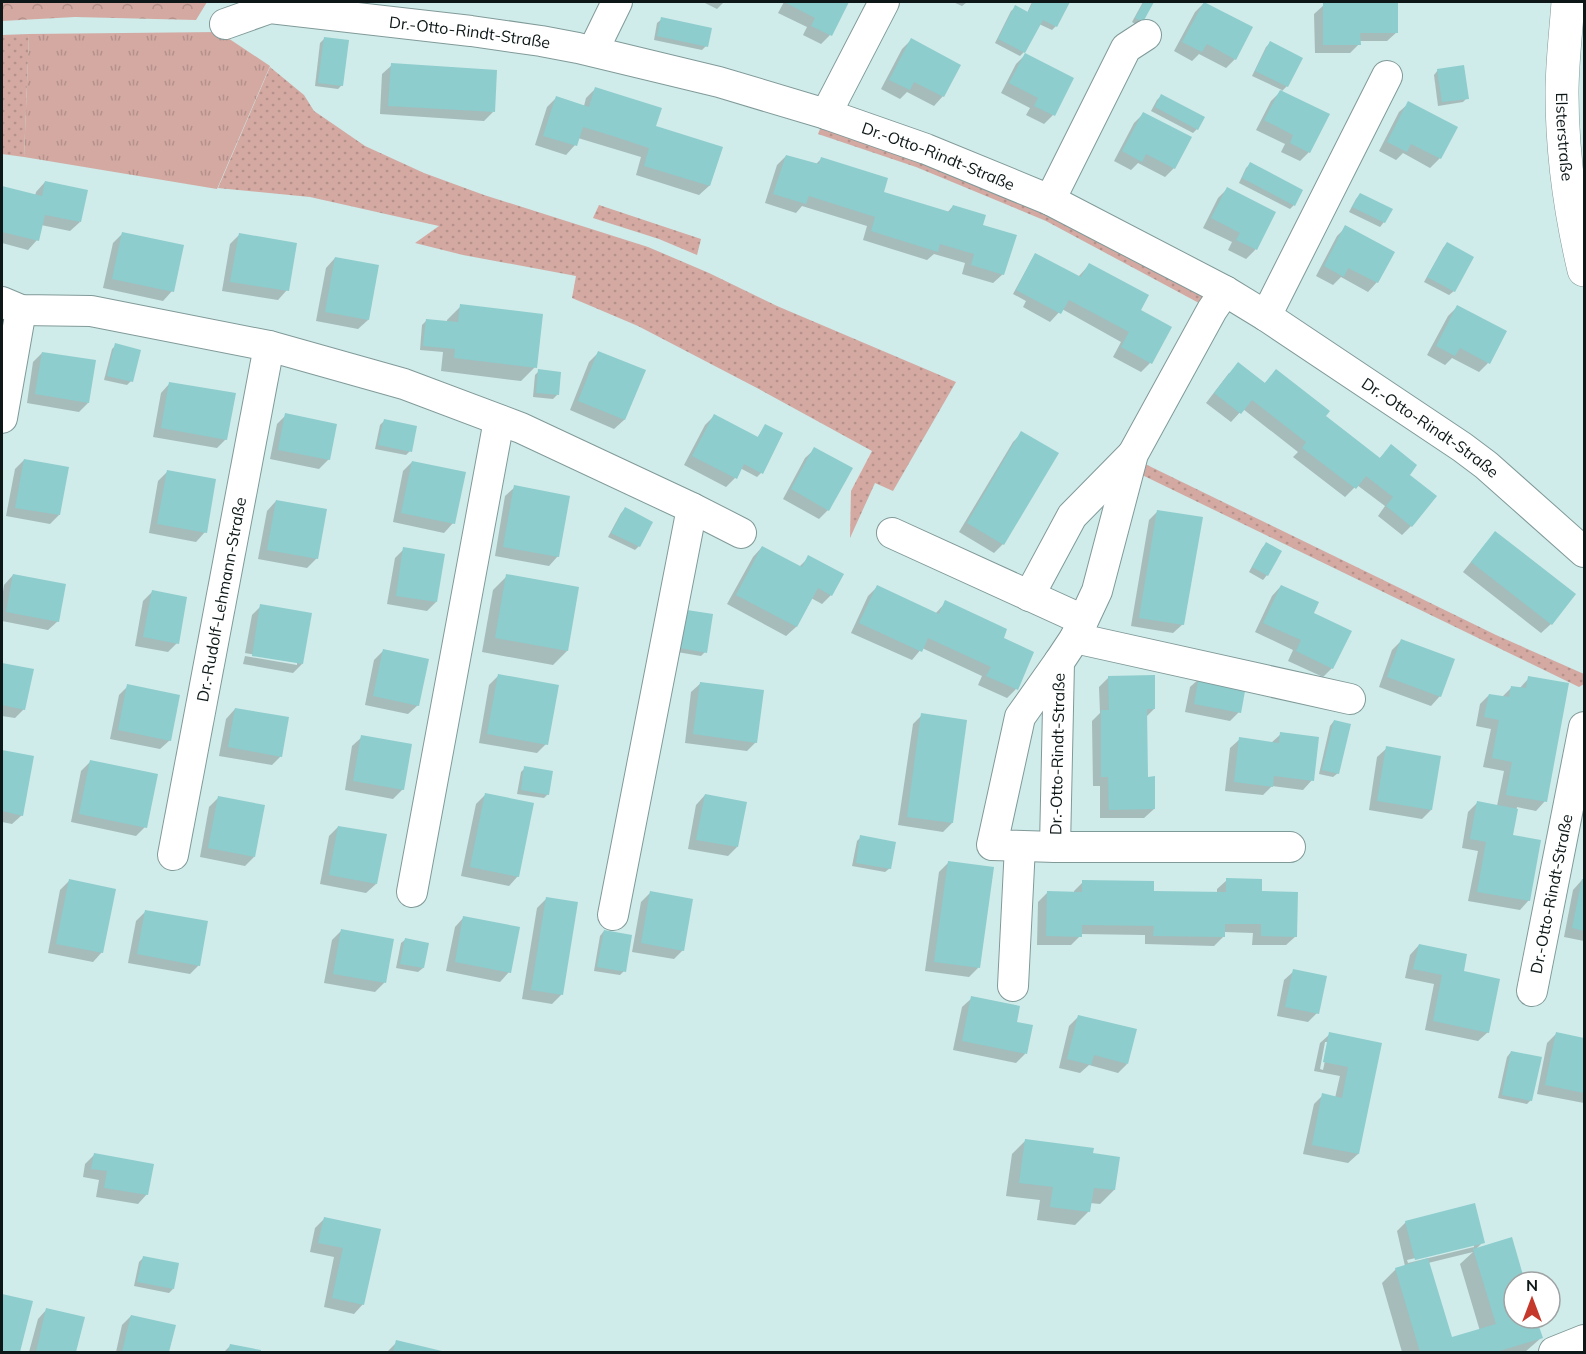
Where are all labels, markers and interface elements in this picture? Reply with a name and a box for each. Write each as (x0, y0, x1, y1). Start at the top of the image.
street label: Dr.-Otto-Rindt-Straße (388, 12, 552, 53)
street label: Elsterstraße (1552, 92, 1578, 182)
street label: Dr.-Otto-Rindt-Straße (859, 117, 1018, 194)
street label: Dr.-Otto-Rindt-Straße (1358, 373, 1503, 482)
street label: Dr.-Rudolf-Lehmann-Straße (192, 496, 250, 703)
street label: Dr.-Otto-Rindt-Straße (1045, 673, 1069, 835)
street label: Dr.-Otto-Rindt-Straße (1526, 812, 1577, 975)
north arrow (1502, 1270, 1562, 1330)
text: N (1526, 1275, 1538, 1295)

